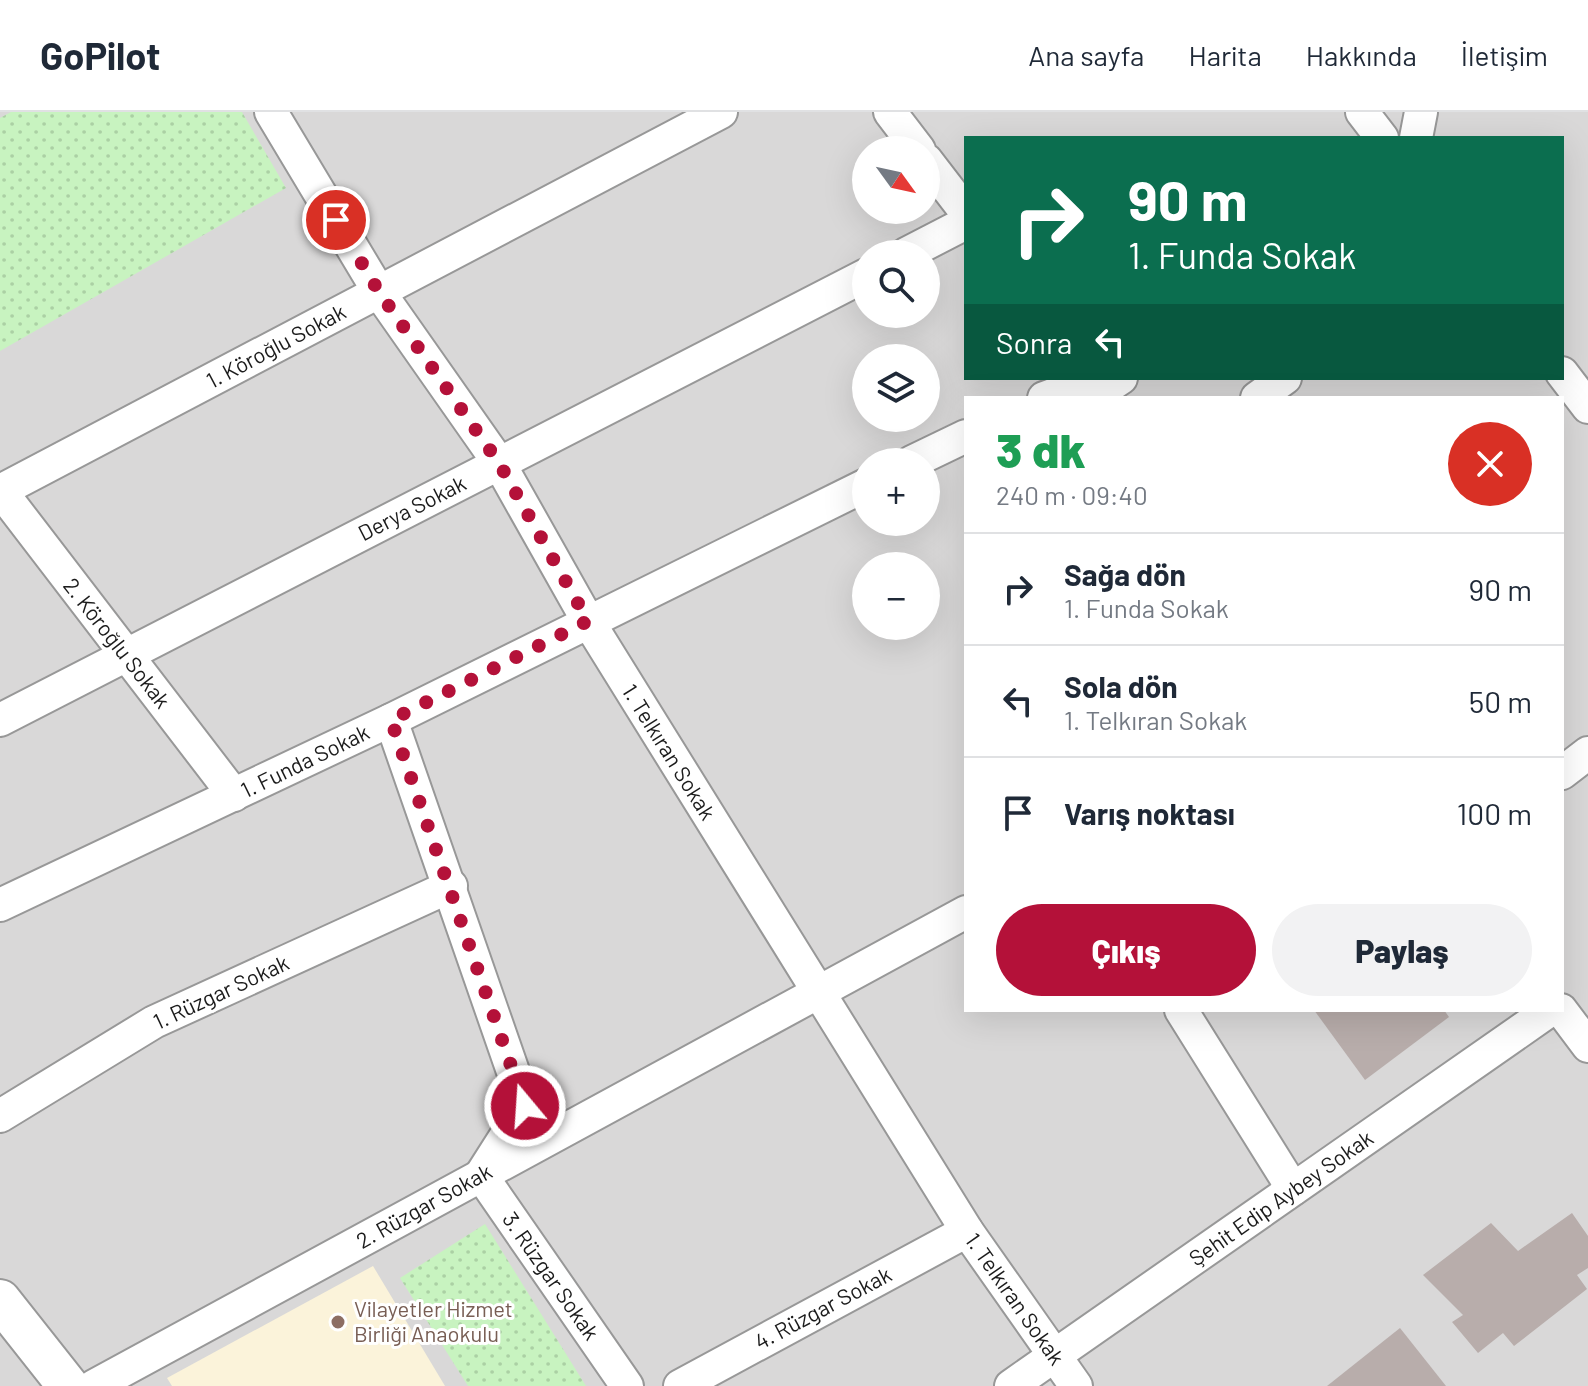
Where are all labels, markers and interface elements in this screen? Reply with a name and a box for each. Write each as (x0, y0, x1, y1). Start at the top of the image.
text: GoPilot (40, 32, 160, 78)
text: Ana sayfa (1028, 38, 1144, 72)
text: Harita (1188, 38, 1262, 72)
text: Hakkında (1306, 38, 1417, 72)
text: İletişim (1461, 38, 1548, 72)
north arrow (852, 136, 940, 224)
map controls (852, 136, 940, 640)
text: 90 m (1128, 165, 1248, 232)
icon: right (996, 168, 1100, 272)
pin (302, 186, 370, 254)
icon: arrive (314, 198, 358, 242)
text: 1. Funda Sokak (1128, 233, 1356, 276)
button: search (852, 240, 940, 328)
street label: 1. Köroğlu Sokak (201, 297, 350, 393)
icon: left (1088, 320, 1132, 364)
text: Sonra (996, 324, 1072, 360)
button: layers (852, 344, 940, 432)
text: 3 dk (996, 420, 1086, 478)
button: close (1448, 422, 1532, 506)
button: + (852, 448, 940, 536)
street label: Derya Sokak (353, 469, 470, 545)
text: 240 m · 09:40 (996, 479, 1148, 510)
button: − (852, 552, 940, 640)
text: Sağa dön (1064, 556, 1186, 592)
icon: right (996, 567, 1040, 611)
text: 90 m (1469, 571, 1532, 607)
street label: 2. Köroğlu Sokak (59, 572, 177, 713)
text: 1. Funda Sokak (1064, 592, 1229, 623)
text: Sola dön (1064, 668, 1178, 704)
street label: 1. Telkıran Sokak (618, 679, 722, 824)
icon: left (996, 679, 1040, 723)
text: 50 m (1469, 683, 1532, 719)
text: 1. Telkıran Sokak (1064, 704, 1247, 735)
street label: 1. Funda Sokak (236, 718, 373, 802)
icon: arrive (996, 791, 1040, 835)
text: Varış noktası (1064, 795, 1235, 831)
text: 100 m (1457, 795, 1532, 831)
button: Çıkış (996, 904, 1256, 996)
button: Paylaş (1272, 904, 1532, 996)
street label: 1. Rüzgar Sokak (149, 948, 293, 1034)
position arrow (483, 1064, 567, 1148)
street label: Şehit Edip Aybey Sokak (1183, 1124, 1377, 1271)
street label: 2. Rüzgar Sokak (351, 1157, 496, 1253)
street label: 3. Rüzgar Sokak (498, 1206, 606, 1344)
street label: 1. Telkıran Sokak (961, 1227, 1071, 1369)
street label: 4. Rüzgar Sokak (750, 1260, 895, 1354)
place label: Vilayetler Hizmet Birliği Anaokulu (354, 1295, 513, 1346)
marker: Vilayetler Hizmet Birliği Anaokulu (329, 1313, 347, 1331)

